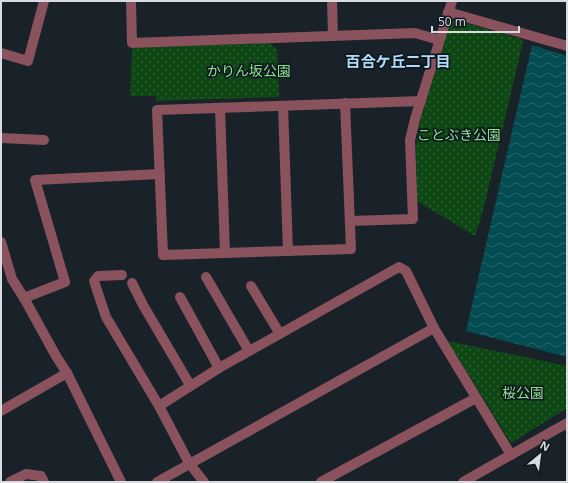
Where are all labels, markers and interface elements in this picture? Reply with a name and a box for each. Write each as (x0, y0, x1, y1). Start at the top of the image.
scale bar (432, 8, 519, 34)
text: 50 m (438, 13, 466, 30)
district label: 百合ケ丘二丁目 (345, 51, 451, 71)
park label: かりん坂公園 (207, 61, 291, 80)
park label: ことぶき公園 (417, 125, 501, 144)
park label: 桜公園 (502, 383, 544, 402)
north arrow (520, 435, 560, 475)
text: N (538, 437, 553, 455)

